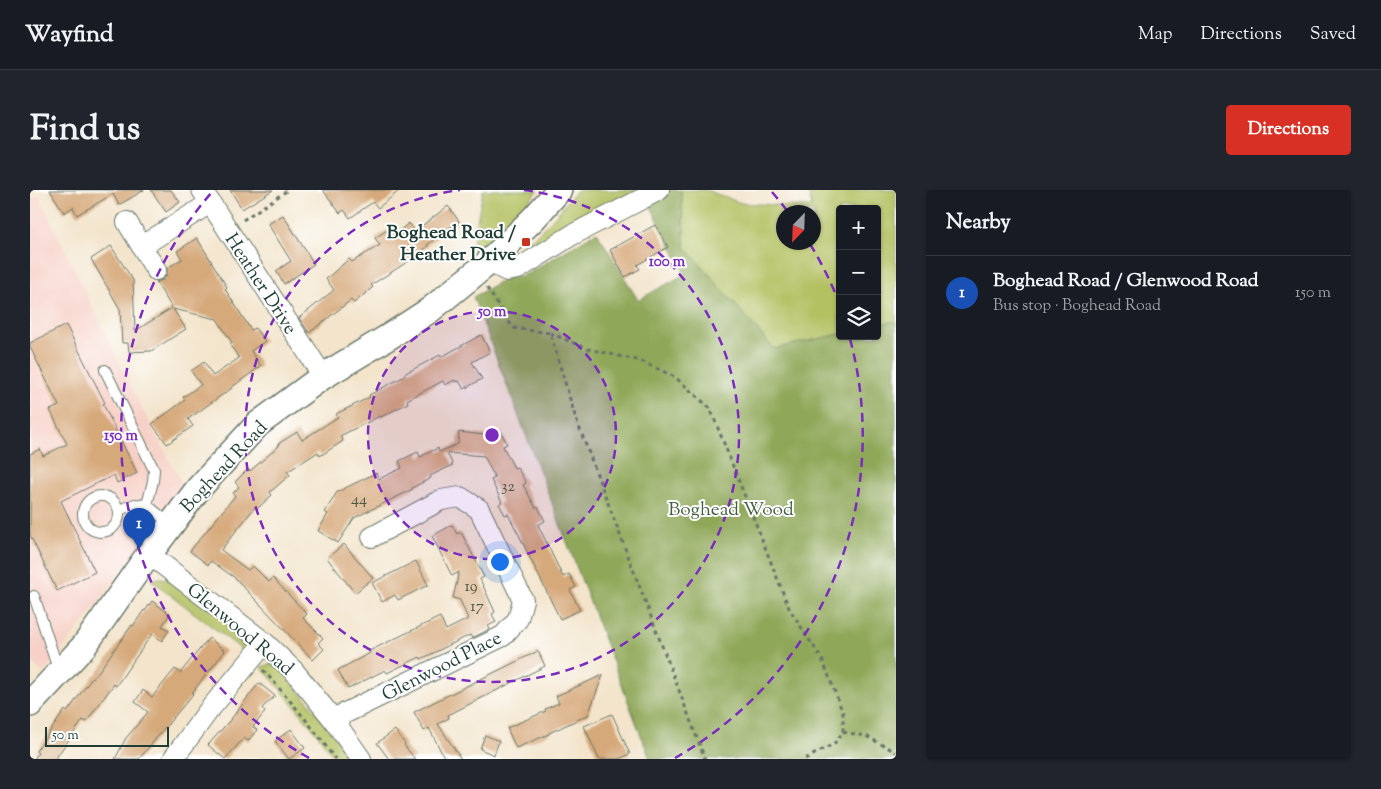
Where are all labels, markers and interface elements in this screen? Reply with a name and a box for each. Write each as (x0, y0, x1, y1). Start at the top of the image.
text: Wayfind (25, 18, 113, 52)
text: Map (1138, 22, 1173, 48)
text: Directions (1201, 22, 1282, 48)
text: Saved (1310, 22, 1356, 48)
text: Find us (30, 105, 140, 156)
button: Directions (1226, 105, 1351, 155)
north arrow (776, 205, 821, 250)
map controls (836, 205, 881, 340)
button: + (836, 205, 881, 250)
text: Nearby (946, 208, 1011, 238)
place label: Boghead Road / Heather Drive (387, 220, 516, 269)
street label: Heather Drive (217, 229, 303, 340)
marker: Boghead Road / Heather Drive (520, 236, 532, 248)
button: − (836, 250, 881, 295)
text: 100 m (649, 252, 686, 273)
text: Boghead Road / Glenwood Road (993, 268, 1259, 295)
text: 1 (959, 282, 965, 305)
text: 150 m (1295, 282, 1331, 305)
button: layers (836, 295, 881, 340)
text: Bus stop · Boghead Road (993, 295, 1161, 318)
text: 50 m (477, 302, 507, 323)
street label: Boghead Road (175, 415, 275, 520)
text: 150 m (104, 426, 138, 447)
centre of rings (483, 426, 501, 444)
house number: 32 (501, 476, 515, 499)
house number: 44 (351, 489, 367, 512)
park label: Boghead Wood (668, 497, 794, 524)
pin: 1 (123, 508, 155, 549)
your location (487, 549, 513, 575)
house number: 19 (464, 576, 478, 599)
street label: Glenwood Road (180, 577, 299, 683)
house number: 17 (470, 596, 484, 619)
street label: Glenwood Place (377, 625, 507, 709)
scale bar (45, 724, 169, 747)
text: 50 m (52, 726, 79, 746)

